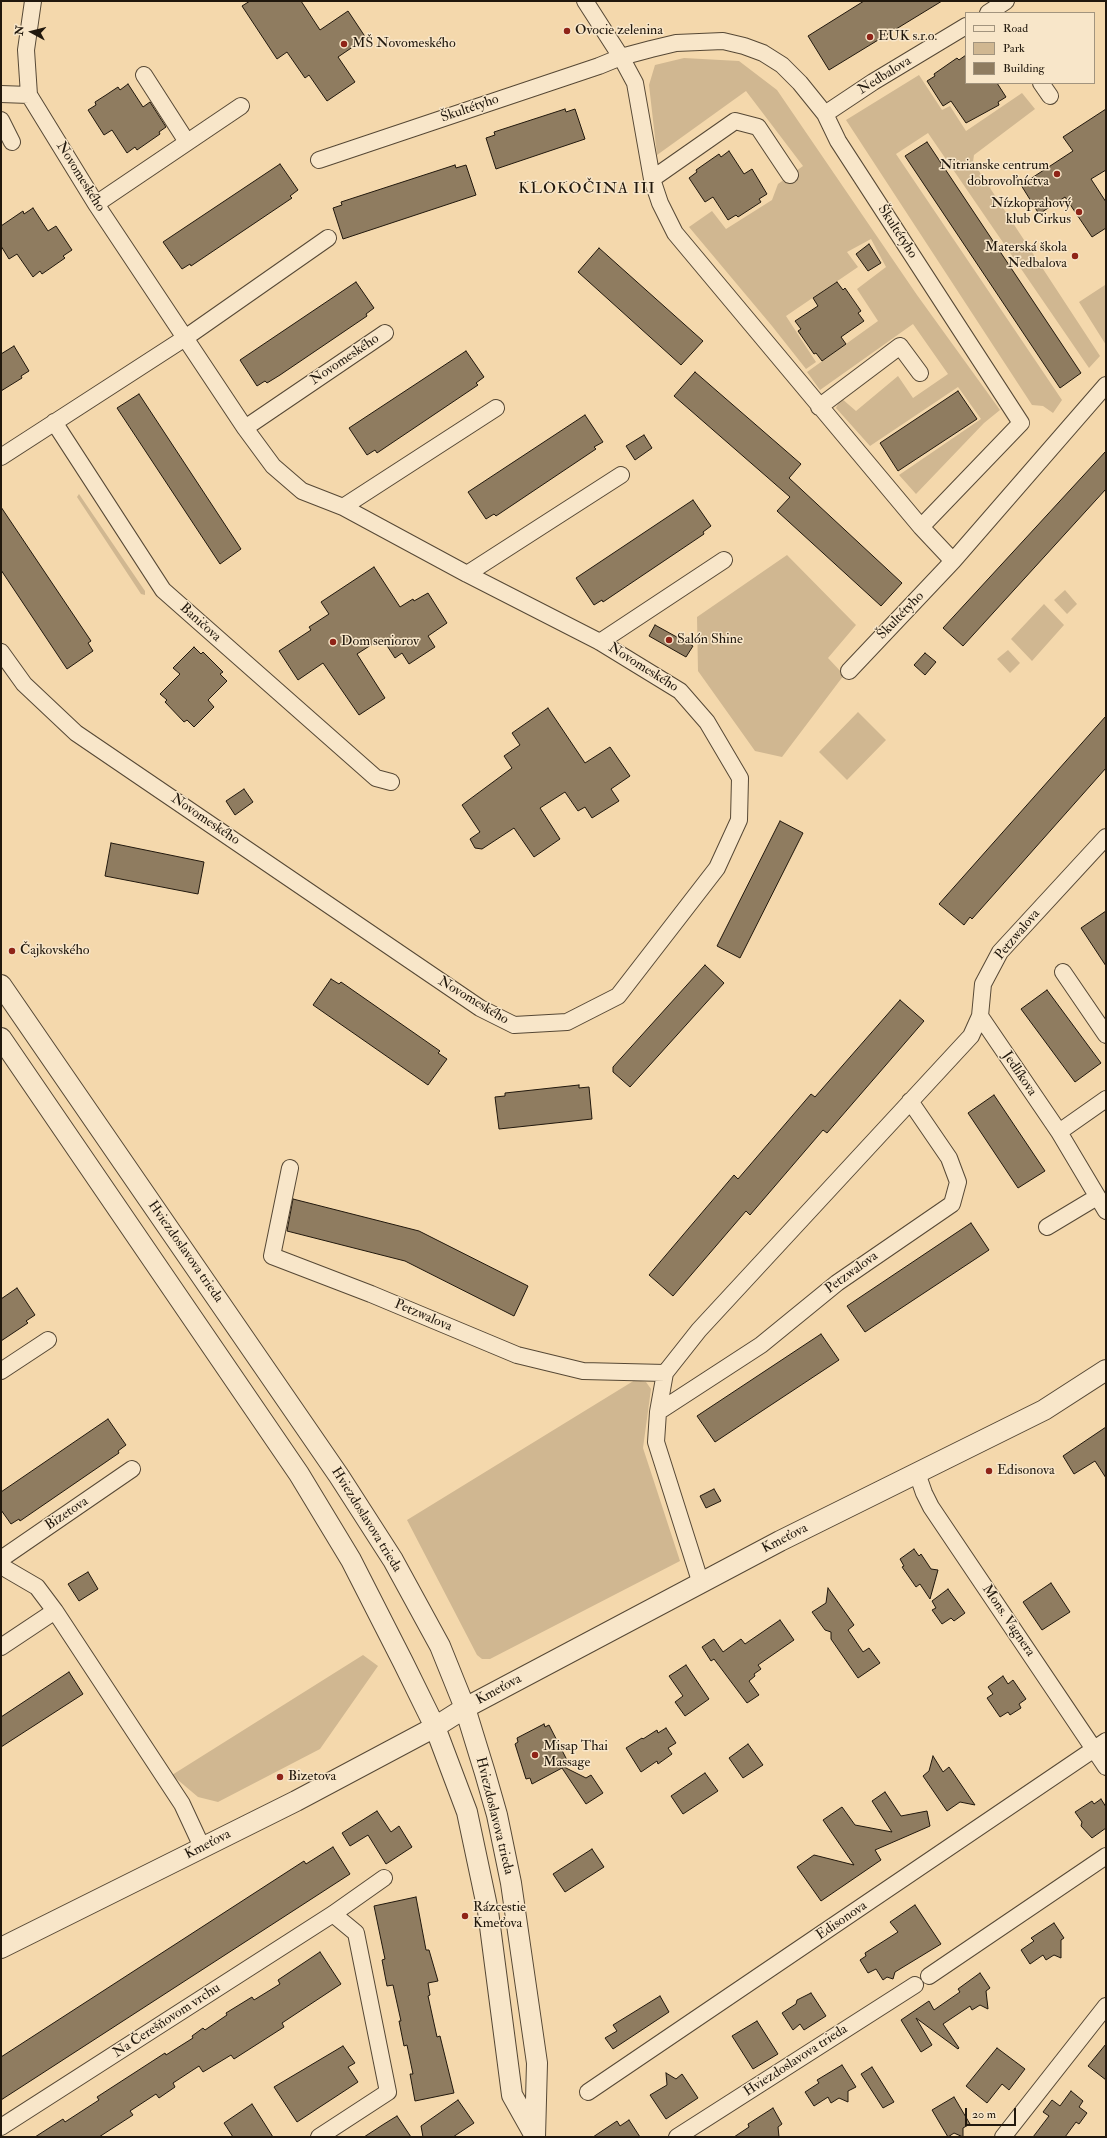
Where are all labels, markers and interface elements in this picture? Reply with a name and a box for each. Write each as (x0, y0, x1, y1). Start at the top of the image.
north arrow (12, 12, 52, 52)
legend (965, 12, 1095, 84)
text: Road (1003, 21, 1028, 36)
place label: Ovocie zelenina (575, 23, 663, 39)
text: N (13, 25, 27, 36)
marker: Ovocie zelenina (562, 26, 572, 36)
place label: EUK s.r.o. (878, 29, 937, 45)
marker: EUK s.r.o. (865, 32, 875, 42)
place label: MŠ Novomeského (352, 36, 456, 52)
marker: MŠ Novomeského (339, 39, 349, 49)
text: Park (1003, 41, 1025, 56)
street label: Nedbalova (855, 53, 915, 99)
text: Building (1003, 61, 1044, 76)
street label: Škultétyho (439, 91, 501, 127)
street label: Novomeského (52, 139, 108, 215)
place label: Nitrianske centrum dobrovoľníctva (940, 158, 1049, 190)
marker: Nitrianske centrum dobrovoľníctva (1052, 169, 1062, 179)
district label: KLOKOČINA III (518, 180, 656, 200)
place label: Nízkoprahový klub Cirkus (991, 196, 1071, 228)
street label: Škultétyho (874, 202, 920, 262)
marker: Nízkoprahový klub Cirkus (1074, 207, 1084, 217)
place label: Materská škola Nedbalova (985, 240, 1067, 272)
marker: Materská škola Nedbalova (1070, 251, 1080, 261)
street label: Novomeského (307, 331, 383, 389)
street label: Škultétyho (874, 588, 928, 644)
street label: Baničova (176, 600, 224, 646)
place label: Salón Shine (677, 632, 743, 648)
place label: Dom seniorov (341, 634, 419, 650)
marker: Salón Shine (664, 635, 674, 645)
marker: Dom seniorov (328, 637, 338, 647)
street label: Novomeského (605, 640, 681, 696)
street label: Novomeského (167, 791, 243, 849)
street label: Petzwalova (992, 906, 1044, 964)
place label: Čajkovského (20, 943, 89, 959)
marker: Čajkovského (7, 946, 17, 956)
street label: Novomeského (435, 973, 511, 1029)
street label: Jedlíkova (998, 1048, 1040, 1100)
street label: Hviezdoslavova trieda (144, 1198, 226, 1306)
street label: Petzwalova (822, 1248, 882, 1298)
street label: Petzwalova (392, 1296, 454, 1336)
place label: Edisonova (997, 1463, 1055, 1479)
street label: Hviezdoslavova trieda (327, 1465, 405, 1575)
marker: Edisonova (984, 1466, 994, 1476)
street label: Bizetova (42, 1494, 92, 1534)
street label: Kmeťova (759, 1520, 811, 1558)
street label: Mons. Vagnera (978, 1582, 1038, 1660)
street label: Kmeťova (473, 1671, 525, 1709)
place label: Misap Thai Massage (543, 1739, 608, 1772)
marker: Misap Thai Massage (530, 1750, 540, 1760)
street label: Hviezdoslavova trieda (471, 1756, 517, 1876)
place label: Bizetova (288, 1769, 336, 1785)
marker: Bizetova (275, 1772, 285, 1782)
street label: Kmeťova (182, 1826, 234, 1864)
street label: Edisonova (813, 1898, 871, 1944)
place label: Rázcestie Kmeťova (473, 1900, 526, 1932)
marker: Rázcestie Kmeťova (460, 1911, 470, 1921)
street label: Na Čerešňovom vrchu (110, 1980, 224, 2062)
street label: Hviezdoslavova trieda (741, 2021, 851, 2101)
scale bar (967, 2100, 1018, 2126)
text: 20 m (972, 2107, 996, 2122)

